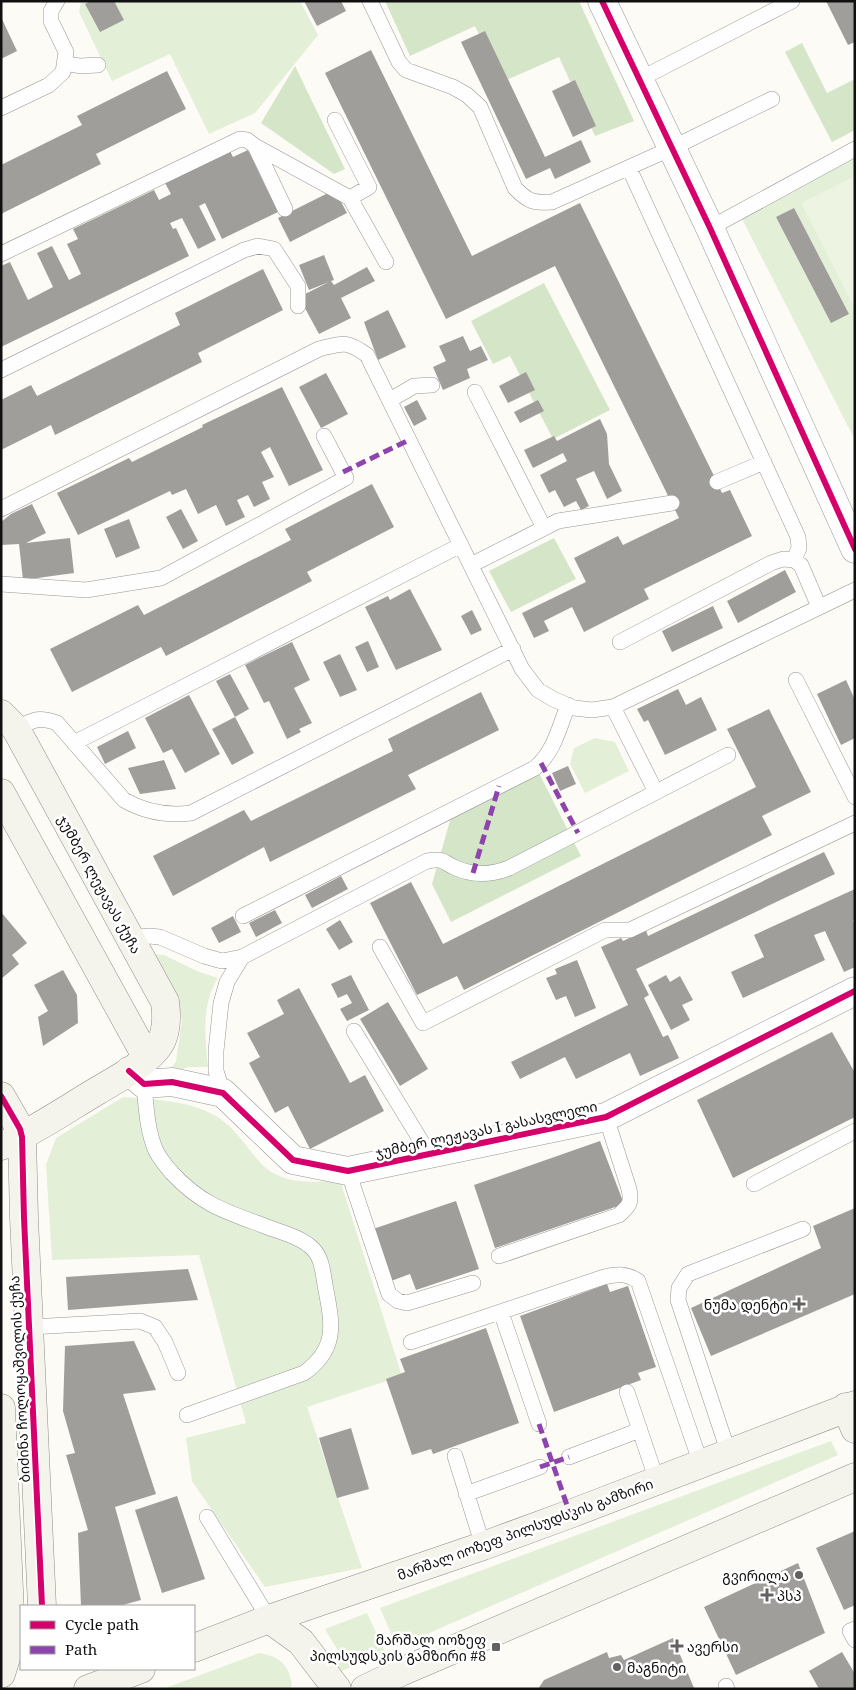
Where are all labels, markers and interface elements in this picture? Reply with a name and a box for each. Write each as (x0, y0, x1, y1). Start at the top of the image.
street label: ჯუმბერ ლეჟავას ქუჩა (54, 811, 146, 957)
street label: ჯუმბერ ლეჟავას I გასასვლელი (373, 1096, 599, 1162)
street label: ბიძინა ჩოლოყაშვილის ქუჩა (4, 1275, 34, 1483)
place label: ნუმა დენტი (704, 1295, 788, 1314)
marker: ნუმა დენტი (792, 1297, 806, 1311)
street label: მარშალ იოზეფ პილსუდსკის გამზირი (394, 1474, 656, 1584)
place label: გვირილა (722, 1566, 789, 1585)
marker: გვირილა (793, 1569, 805, 1581)
place label: პსპ (777, 1586, 802, 1605)
marker: პსპ (761, 1589, 773, 1601)
legend (20, 1605, 195, 1670)
text: Cycle path (65, 1614, 140, 1634)
place label: მარშალ იოზეფ პილსუდსკის გამზირი #8 (310, 1630, 486, 1665)
place label: ავერსი (687, 1637, 739, 1656)
text: Path (65, 1639, 98, 1659)
marker: ავერსი (671, 1640, 683, 1652)
marker: მარშალ იოზეფ პილსუდსკის გამზირი #8 (490, 1641, 502, 1653)
place label: მაგნიტი (627, 1658, 686, 1677)
marker: მაგნიტი (611, 1661, 623, 1673)

